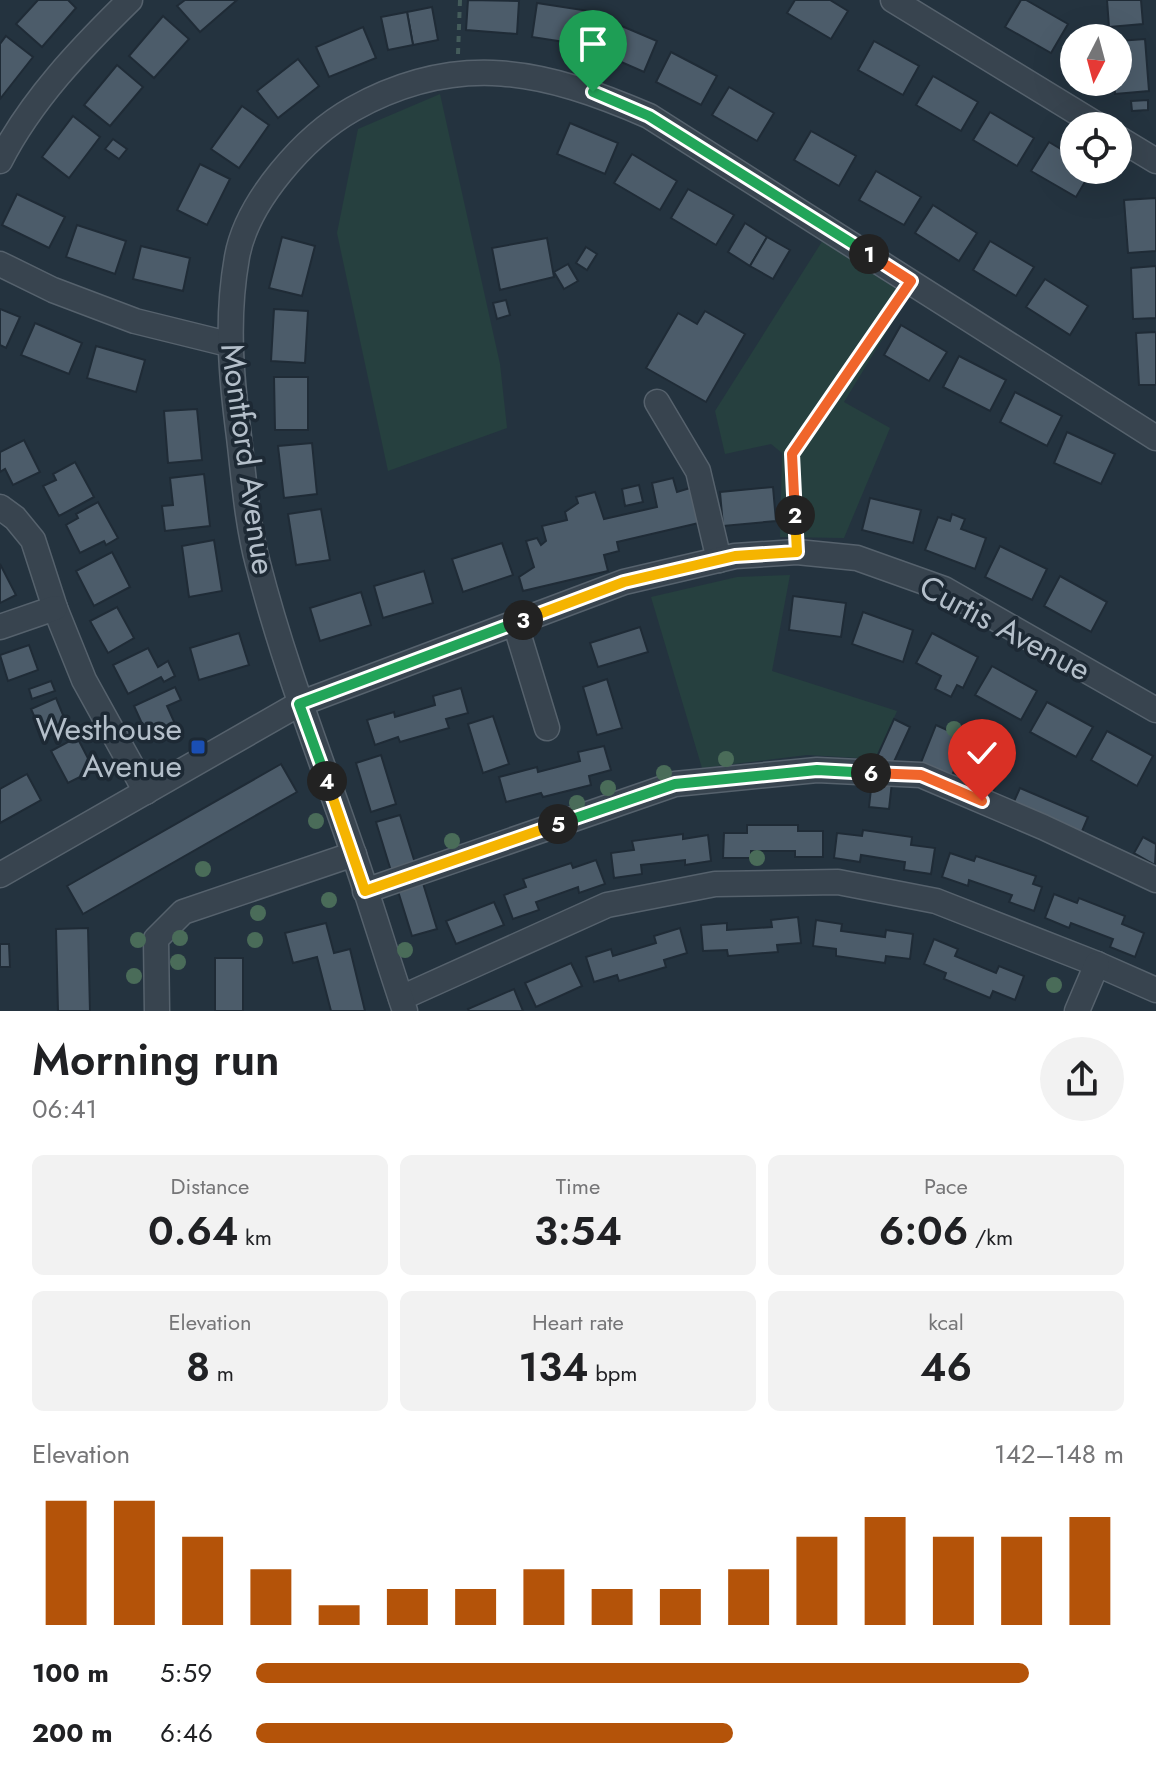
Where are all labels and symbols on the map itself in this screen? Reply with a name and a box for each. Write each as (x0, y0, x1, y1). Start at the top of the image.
pin (559, 10, 627, 92)
north arrow (1060, 24, 1132, 96)
pin: 1 (849, 234, 889, 274)
street label: Montford Avenue (209, 340, 287, 578)
pin: 2 (775, 495, 815, 535)
street label: Curtis Avenue (911, 564, 1099, 692)
pin: 3 (503, 600, 543, 640)
place label: Westhouse Avenue (35, 706, 182, 789)
pin (948, 719, 1016, 801)
marker: Westhouse Avenue (189, 738, 207, 756)
pin: 6 (851, 753, 891, 793)
pin: 4 (307, 761, 347, 801)
pin: 5 (538, 804, 578, 844)

